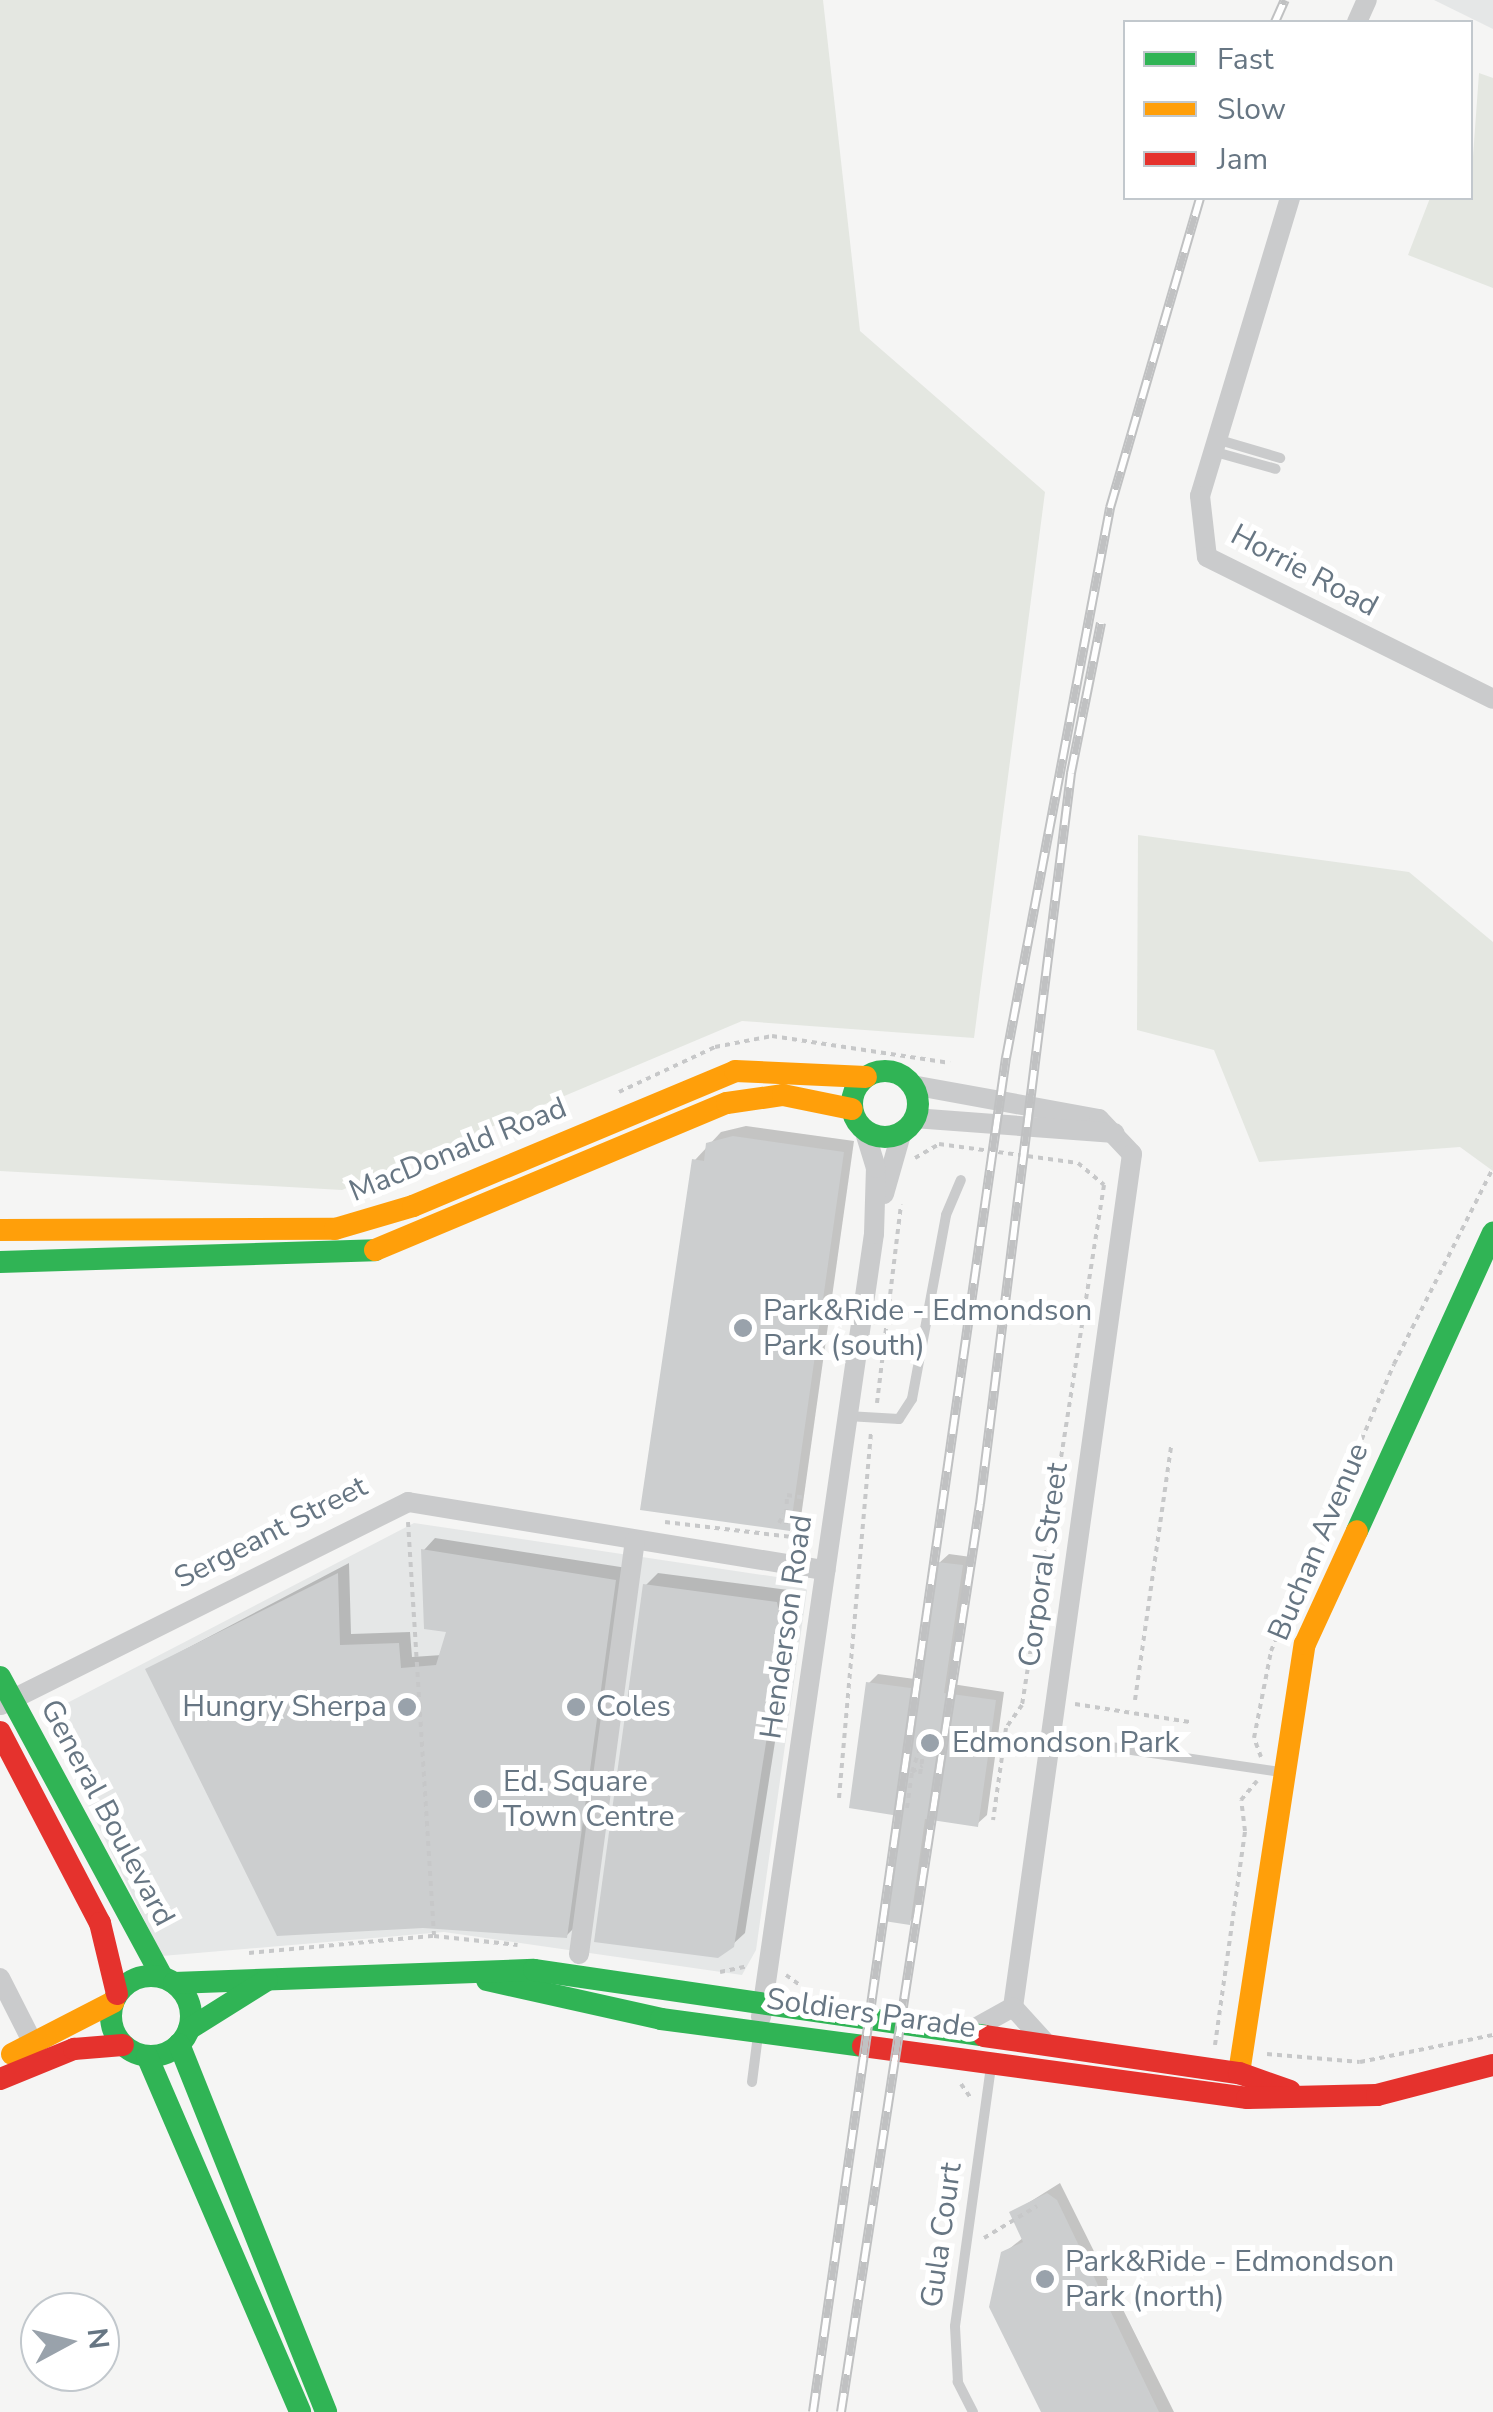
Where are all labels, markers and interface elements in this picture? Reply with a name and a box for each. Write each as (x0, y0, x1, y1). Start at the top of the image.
legend (1123, 20, 1473, 200)
text: Fast (1217, 39, 1274, 80)
text: Slow (1217, 89, 1286, 130)
text: Jam (1217, 139, 1268, 180)
street label: Horrie Road (1224, 517, 1384, 625)
street label: MacDonald Road (344, 1090, 572, 1210)
place label: Park&Ride - Edmondson Park (south) (763, 1293, 1092, 1364)
marker: Park&Ride - Edmondson Park (south) (732, 1317, 754, 1339)
street label: Buchan Avenue (1261, 1438, 1377, 1646)
street label: Corporal Street (1012, 1461, 1076, 1669)
street label: Sergeant Street (169, 1469, 373, 1597)
street label: Henderson Road (753, 1513, 821, 1741)
place label: Hungry Sherpa (182, 1689, 387, 1725)
place label: Coles (596, 1689, 671, 1725)
street label: General Boulevard (32, 1694, 182, 1932)
marker: Hungry Sherpa (396, 1696, 418, 1718)
marker: Coles (565, 1696, 587, 1718)
place label: Edmondson Park (952, 1725, 1180, 1761)
marker: Edmondson Park (917, 1730, 943, 1756)
place label: Ed. Square Town Centre (503, 1764, 674, 1834)
marker: Ed. Square Town Centre (472, 1788, 494, 1810)
street label: Soldiers Parade (764, 1981, 978, 2047)
street label: Gula Court (914, 2160, 970, 2310)
place label: Park&Ride - Edmondson Park (north) (1065, 2244, 1394, 2314)
marker: Park&Ride - Edmondson Park (north) (1034, 2268, 1056, 2290)
north arrow (20, 2292, 120, 2392)
text: N (78, 2326, 118, 2351)

